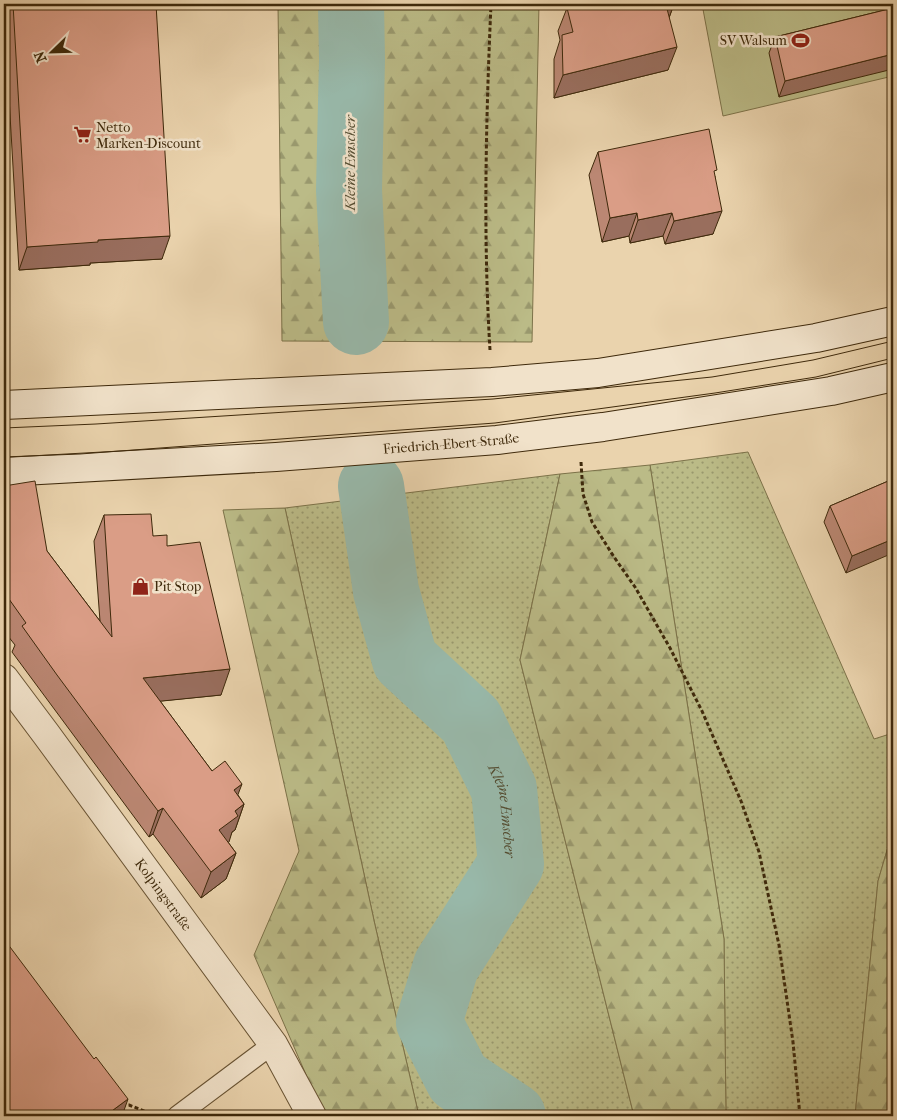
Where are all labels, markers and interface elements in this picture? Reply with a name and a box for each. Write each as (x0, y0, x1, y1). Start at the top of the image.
north arrow (28, 28, 78, 78)
sports icon: SV Walsum (791, 30, 811, 50)
place label: SV Walsum (720, 32, 787, 49)
text: N (30, 48, 50, 65)
water label: Kleine Emscher (341, 114, 359, 212)
place label: Netto Marken-Discount (96, 119, 201, 152)
supermarket icon: Netto Marken-Discount (72, 125, 92, 145)
street label: Friedrich-Ebert-Straße (382, 429, 520, 458)
shop icon: Pit Stop (130, 576, 150, 596)
place label: Pit Stop (154, 578, 202, 595)
water label: Kleine Emscher (484, 760, 519, 860)
street label: Kolpingstraße (131, 855, 195, 934)

